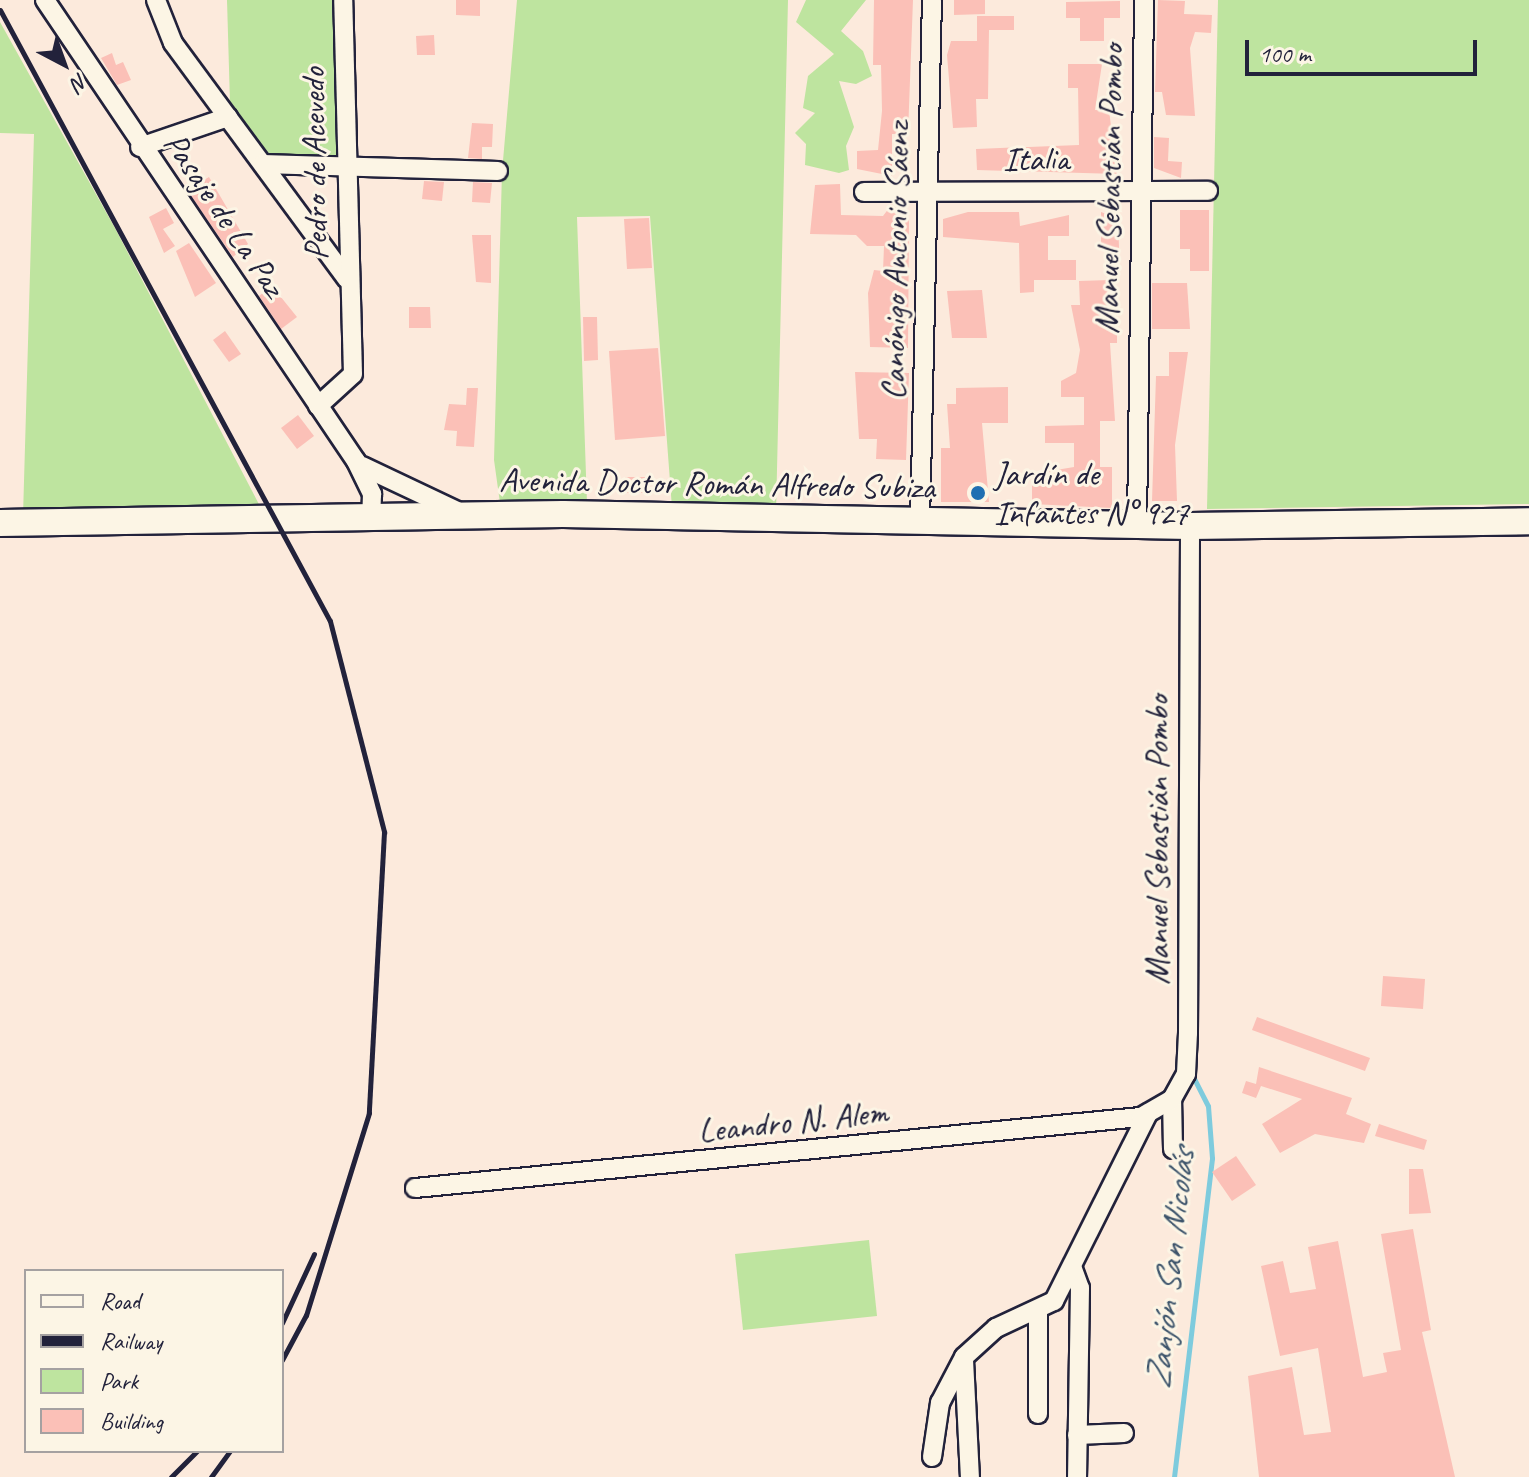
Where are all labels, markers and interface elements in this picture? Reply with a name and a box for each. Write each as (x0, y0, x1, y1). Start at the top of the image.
north arrow (24, 24, 104, 104)
scale bar (1249, 24, 1481, 74)
text: 100 m (1259, 39, 1311, 69)
street label: Manuel Sebastián Pombo (1086, 45, 1132, 333)
text: N (65, 67, 94, 97)
street label: Pedro de Acevedo (292, 67, 336, 261)
street label: Canónigo Antonio Sáenz (872, 122, 918, 400)
street label: Pasaje de La Paz (155, 123, 295, 305)
street label: Italia (1003, 139, 1069, 179)
place label: Jardín de Infantes N° 927 (994, 453, 1189, 532)
street label: Avenida Doctor Román Alfredo Subiza (499, 459, 935, 507)
marker: Jardín de Infantes N° 927 (969, 484, 987, 502)
street label: Manuel Sebastián Pombo (1137, 696, 1177, 984)
street label: Leandro N. Alem (696, 1091, 890, 1151)
water label: Zanjón San Nicolás (1136, 1147, 1204, 1391)
legend (24, 1269, 284, 1453)
text: Road (100, 1286, 140, 1316)
text: Railway (100, 1326, 162, 1356)
text: Park (100, 1366, 138, 1396)
text: Building (100, 1406, 163, 1436)

